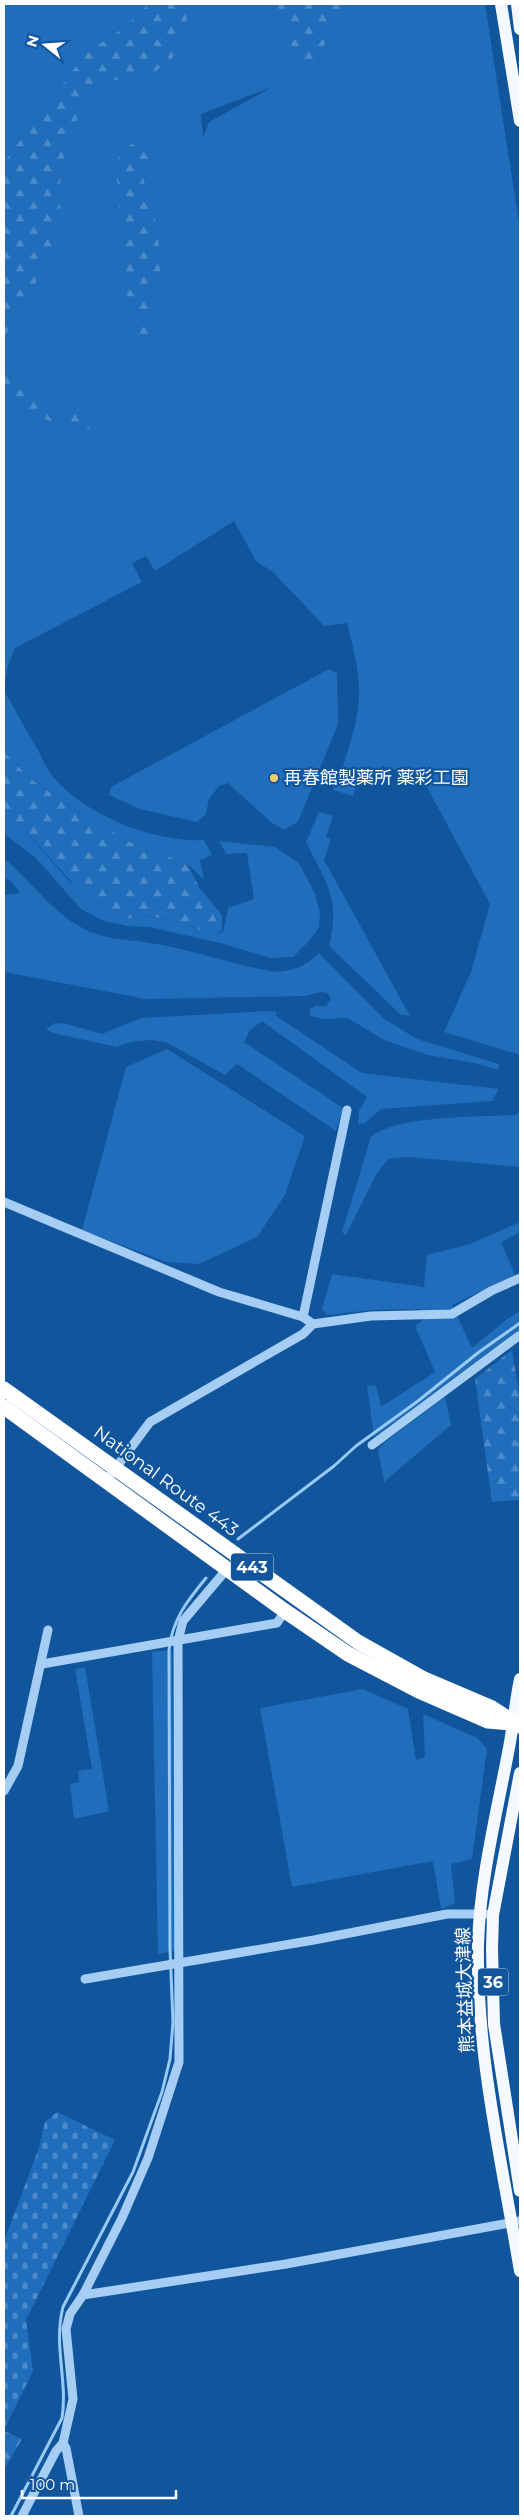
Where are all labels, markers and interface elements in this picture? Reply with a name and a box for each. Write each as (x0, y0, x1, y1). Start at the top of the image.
north arrow (20, 20, 70, 70)
text: N (22, 33, 43, 49)
place label: 再春館製薬所 薬彩工園 (284, 767, 469, 789)
marker: 再春館製薬所 薬彩工園 (268, 772, 280, 784)
street label: National Route 443 (89, 1421, 243, 1541)
road number: 443 (231, 1554, 273, 1580)
street label: 熊本益城大津線 (452, 1927, 478, 2053)
road number: 36 (478, 1968, 508, 1995)
scale bar (22, 2468, 176, 2500)
text: 100 m (30, 2475, 75, 2494)

